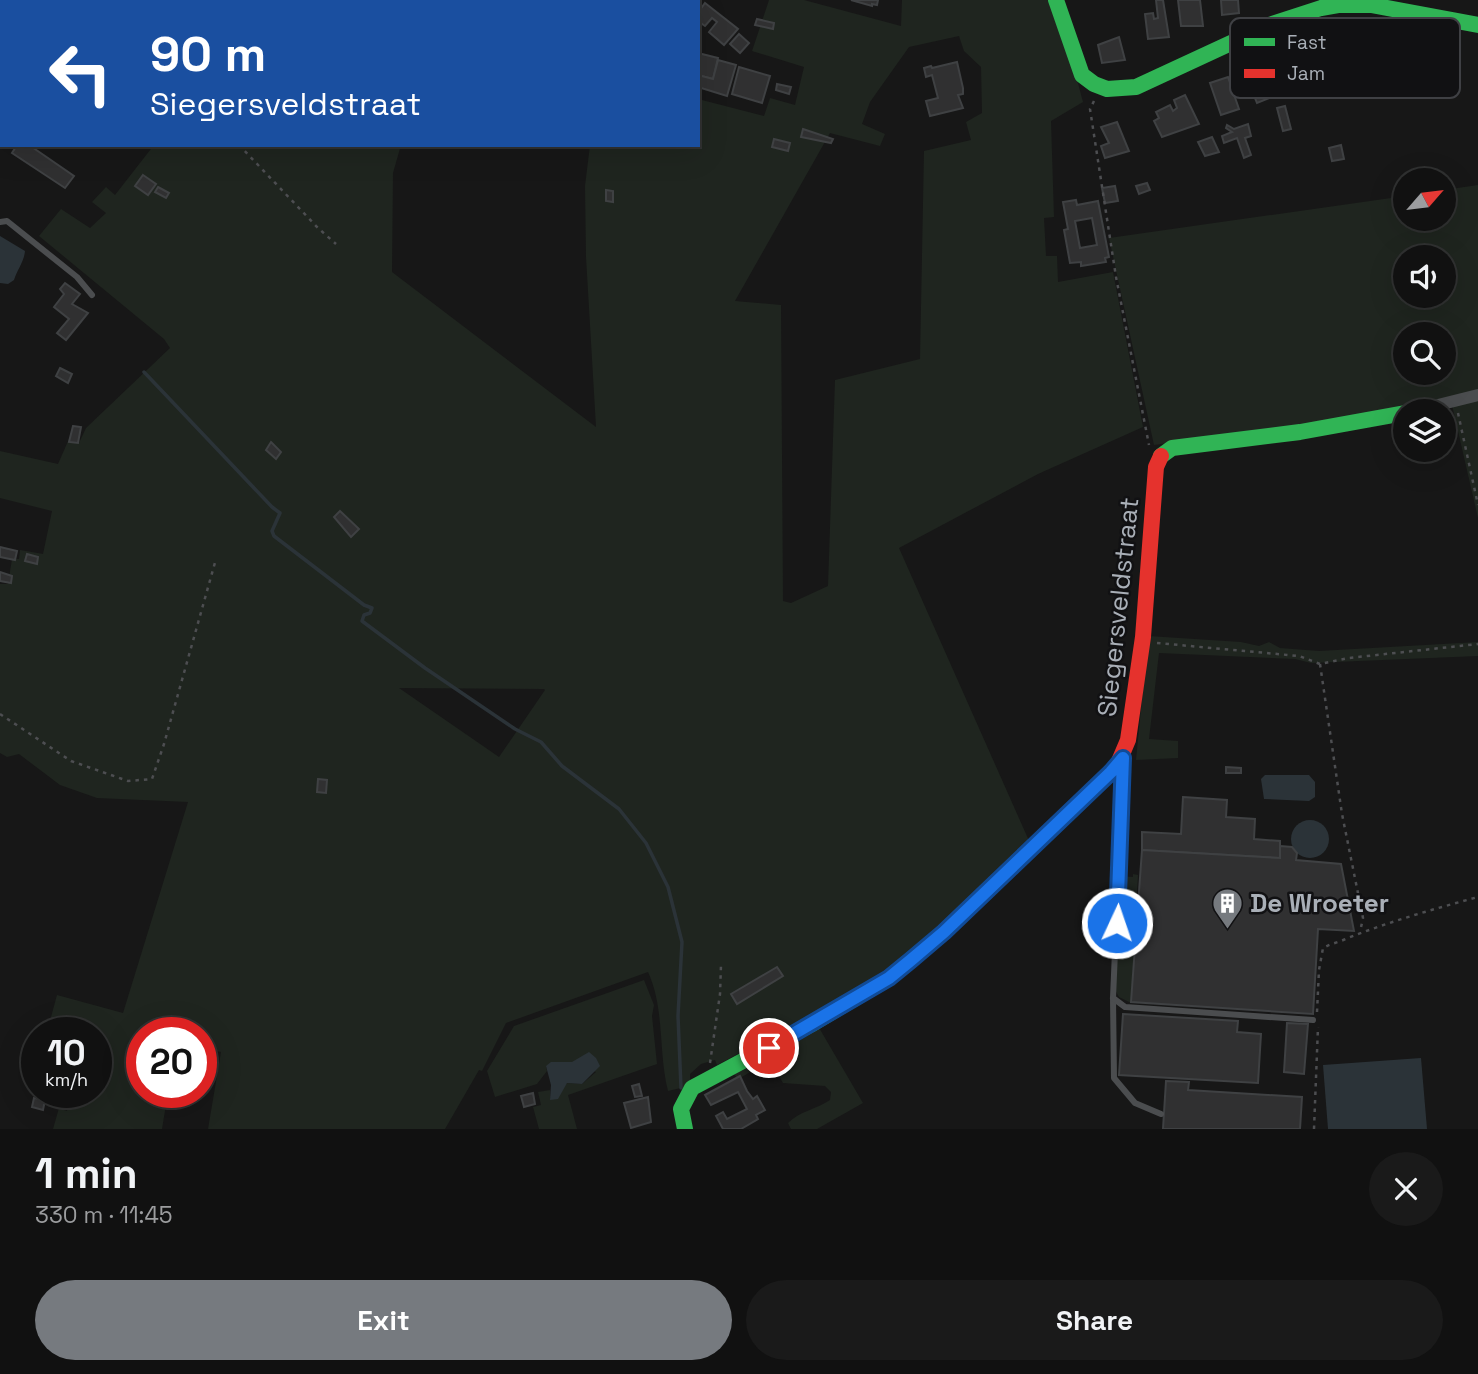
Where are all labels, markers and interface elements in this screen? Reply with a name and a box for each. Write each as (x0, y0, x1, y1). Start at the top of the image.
legend (1230, 18, 1460, 98)
text: 90 m (150, 23, 266, 85)
icon: left (35, 28, 126, 119)
text: Fast (1287, 30, 1327, 55)
text: Jam (1287, 61, 1325, 86)
text: Siegersveldstraat (150, 84, 421, 124)
north arrow (1393, 168, 1456, 231)
map controls (1393, 168, 1456, 462)
button: sound (1393, 245, 1456, 308)
button: search (1393, 322, 1456, 385)
button: layers (1393, 399, 1456, 462)
street label: Siegersveldstraat (1090, 496, 1146, 718)
position arrow (1080, 886, 1154, 960)
building icon: De Wroeter (1210, 886, 1244, 930)
place label: De Wroeter (1250, 886, 1389, 920)
speed limit sign: 20 (126, 1017, 217, 1108)
pin (739, 1018, 799, 1078)
icon: arrive (750, 1029, 788, 1067)
text: 10 (47, 1031, 86, 1075)
text: km/h (45, 1068, 88, 1091)
text: 1 min (35, 1147, 138, 1200)
button: close (1369, 1152, 1443, 1226)
text: 330 m · 11:45 (35, 1200, 173, 1230)
button: Exit (35, 1280, 732, 1360)
button: Share (746, 1280, 1443, 1360)

